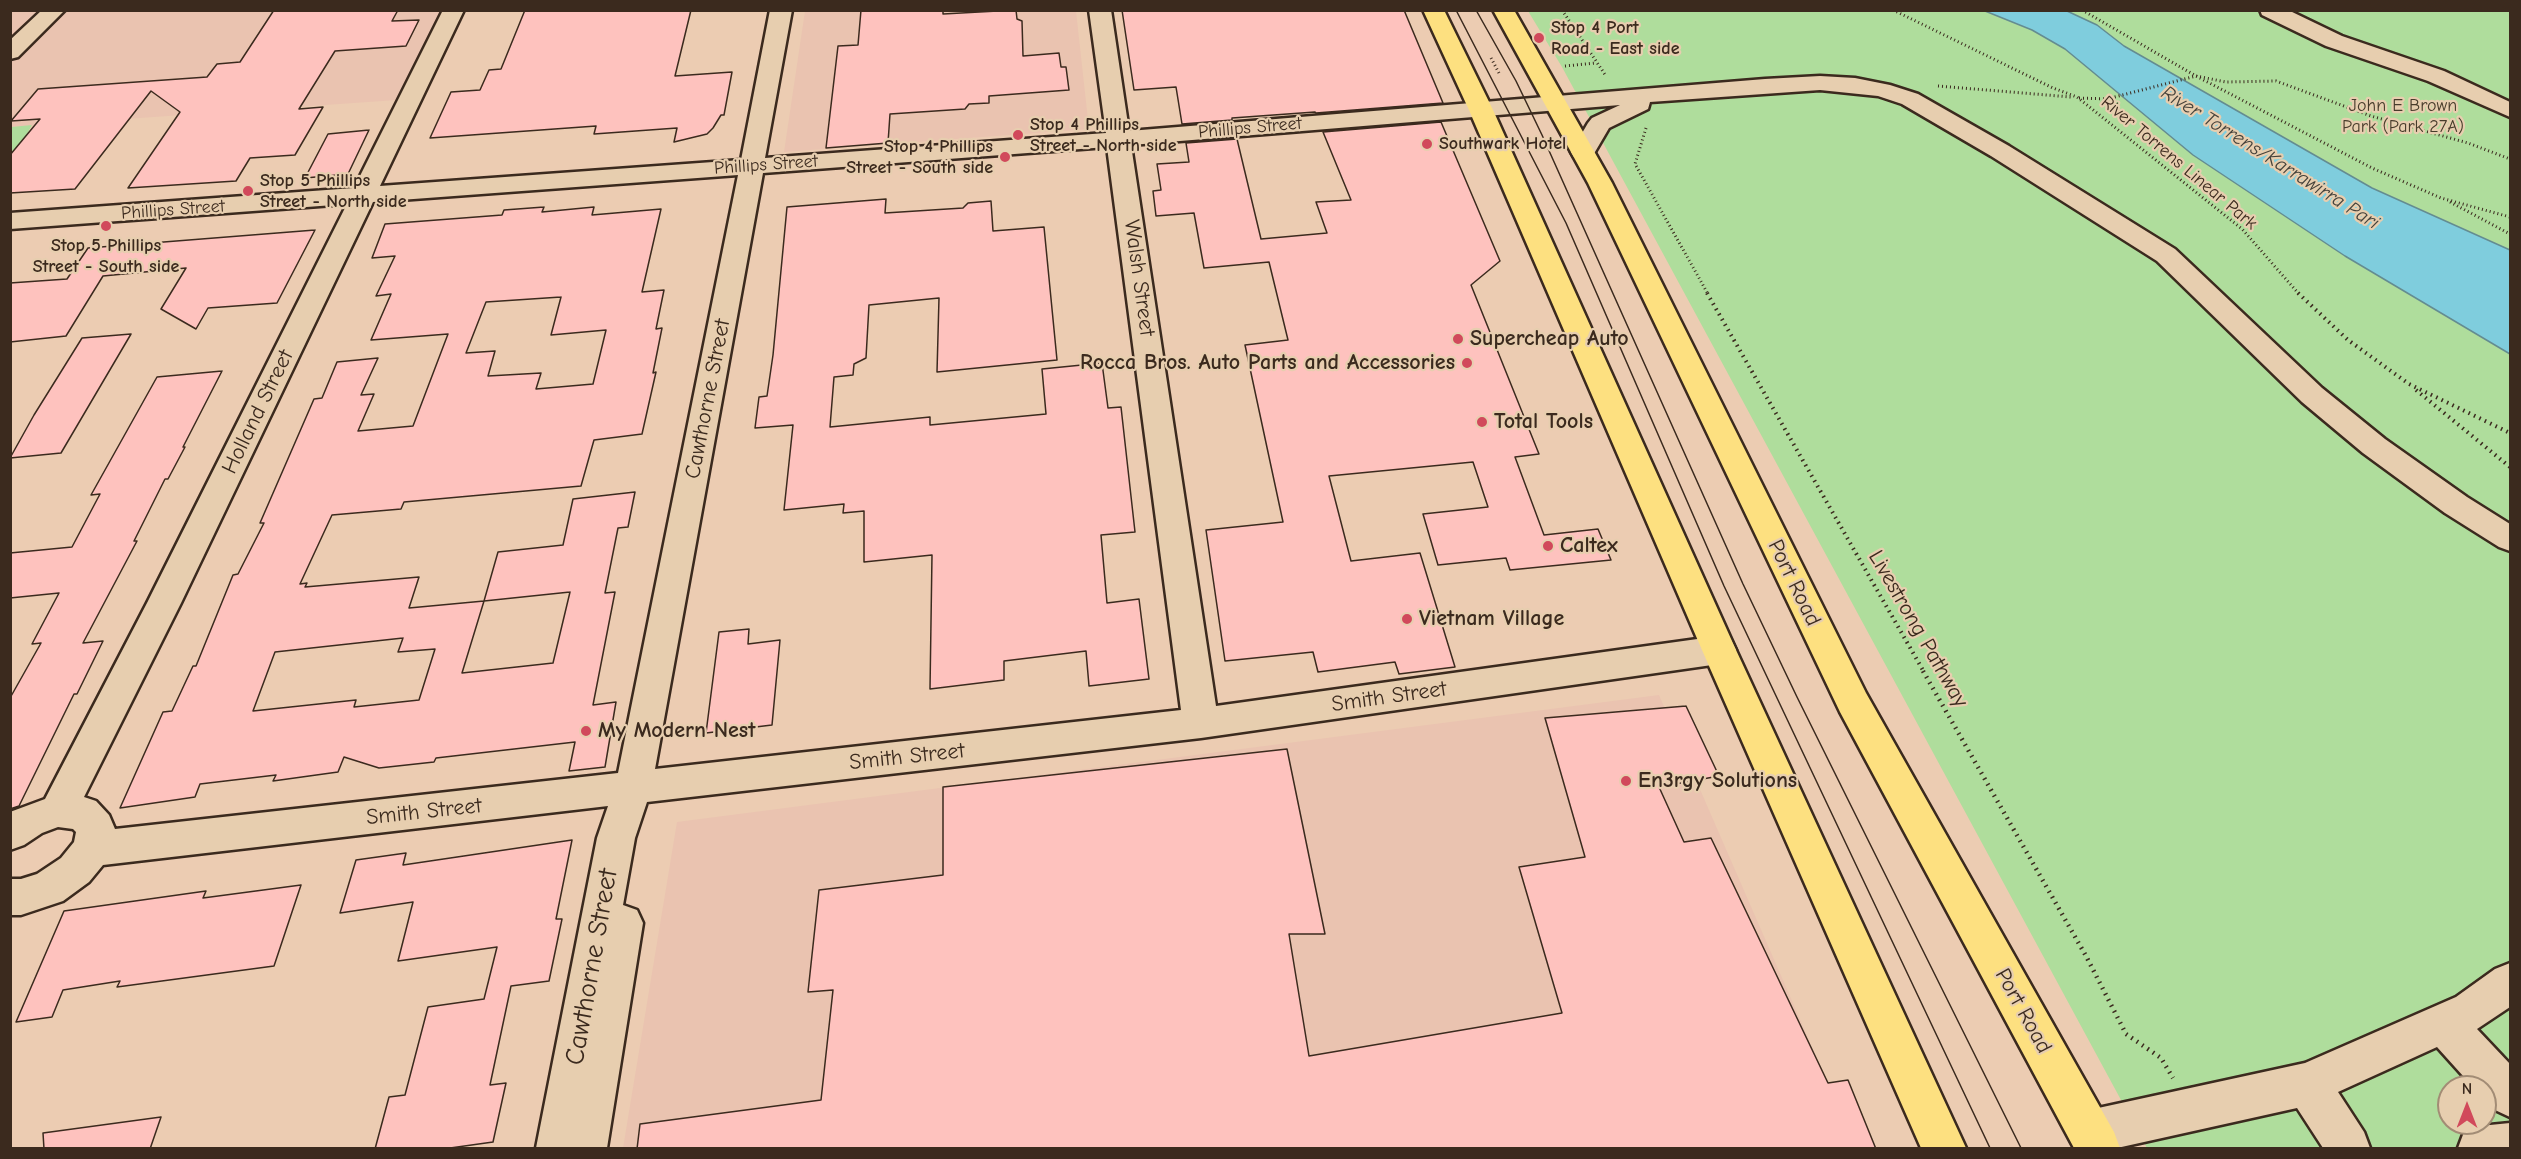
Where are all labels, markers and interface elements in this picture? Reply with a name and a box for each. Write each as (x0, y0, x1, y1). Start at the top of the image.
place label: Stop 4 Port Road - East side (1551, 17, 1680, 60)
marker: Stop 4 Port Road - East side (1532, 31, 1546, 45)
water label: River Torrens/Karrawirra Pari (2157, 81, 2383, 235)
street label: River Torrens Linear Park (2097, 91, 2261, 235)
park label: John E Brown Park (Park 27A) (2342, 95, 2464, 138)
street label: Phillips Street (1197, 113, 1303, 143)
place label: Stop 4 Phillips Street - North side (1030, 114, 1177, 156)
marker: Stop 4 Phillips Street - North side (1011, 128, 1025, 142)
place label: Southwark Hotel (1439, 133, 1566, 155)
place label: Stop 4 Phillips Street - South side (846, 136, 993, 178)
marker: Southwark Hotel (1420, 137, 1434, 151)
marker: Stop 4 Phillips Street - South side (998, 150, 1012, 164)
street label: Phillips Street (713, 151, 819, 179)
place label: Stop 5 Phillips Street - North side (260, 170, 407, 213)
marker: Stop 5 Phillips Street - North side (241, 184, 255, 198)
street label: Phillips Street (120, 196, 226, 224)
street label: Walsh Street (1118, 218, 1160, 338)
marker: Stop 5 Phillips Street - South side (99, 219, 113, 233)
place label: Stop 5 Phillips Street - South side (33, 235, 179, 278)
street label: Cawthorne Street (680, 317, 736, 481)
place label: Supercheap Auto (1470, 326, 1629, 352)
marker: Supercheap Auto (1451, 332, 1465, 346)
street label: Holland Street (217, 346, 299, 478)
place label: Rocca Bros. Auto Parts and Accessories (1080, 350, 1455, 376)
marker: Rocca Bros. Auto Parts and Accessories (1460, 356, 1474, 370)
place label: Total Tools (1494, 409, 1593, 435)
marker: Total Tools (1475, 415, 1489, 429)
place label: Caltex (1560, 533, 1618, 559)
street label: Port Road (1762, 535, 1826, 631)
marker: Caltex (1541, 539, 1555, 553)
street label: Livestrong Pathway (1862, 546, 1974, 712)
place label: Vietnam Village (1419, 606, 1564, 632)
marker: Vietnam Village (1400, 612, 1414, 626)
street label: Smith Street (1330, 676, 1448, 718)
place label: My Modern Nest (598, 718, 755, 744)
marker: My Modern Nest (579, 724, 593, 738)
street label: Smith Street (848, 738, 966, 776)
place label: En3rgy Solutions (1638, 768, 1797, 794)
marker: En3rgy Solutions (1619, 774, 1633, 788)
street label: Smith Street (365, 793, 483, 831)
street label: Cawthorne Street (559, 866, 625, 1068)
street label: Port Road (1989, 964, 2057, 1058)
north arrow (2437, 1075, 2497, 1135)
text: N (2462, 1080, 2472, 1098)

